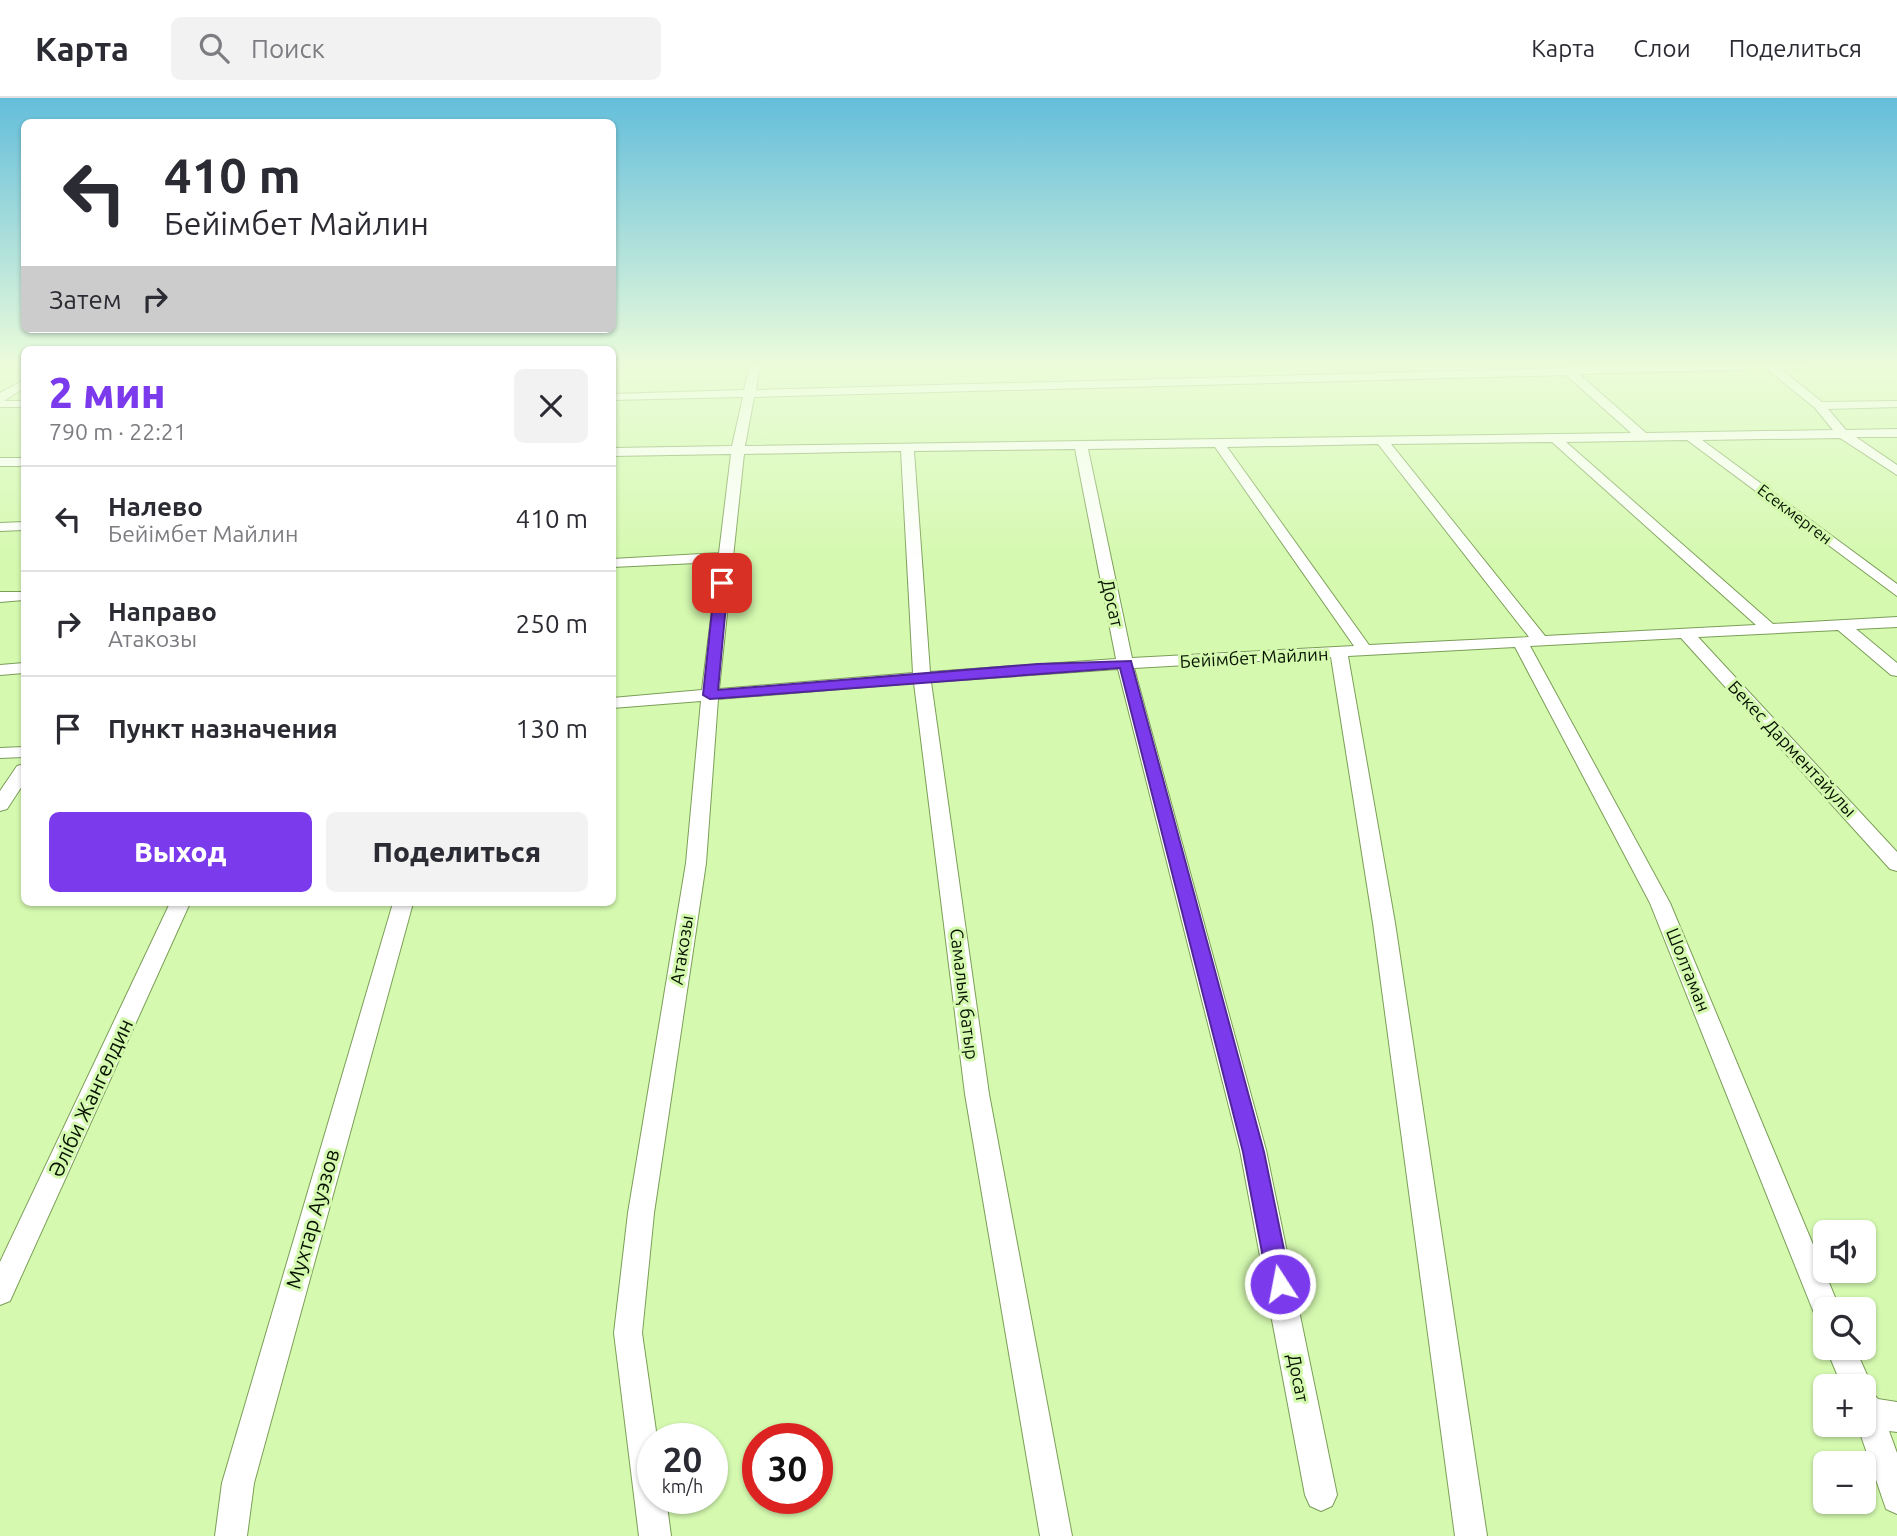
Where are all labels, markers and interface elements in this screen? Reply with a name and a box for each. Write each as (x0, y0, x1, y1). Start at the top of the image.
search box (171, 17, 661, 80)
icon: search (195, 29, 233, 67)
text: Карта (35, 30, 129, 67)
text: Поиск (251, 34, 325, 63)
text: Карта (1531, 35, 1595, 62)
text: Слои (1633, 35, 1691, 62)
text: Поделиться (1729, 35, 1862, 62)
icon: left (49, 147, 140, 238)
text: 410 m (164, 147, 301, 202)
text: Бейімбет Майлин (164, 205, 429, 241)
icon: right (136, 280, 174, 318)
text: Затем (49, 285, 122, 314)
text: 2 мин (49, 369, 166, 416)
button: close (514, 369, 588, 443)
text: 790 m · 22:21 (49, 419, 187, 444)
street label: Eсекмерген (1754, 480, 1836, 548)
text: Налево (108, 492, 203, 521)
icon: left (49, 500, 87, 538)
text: 410 m (516, 504, 588, 533)
text: Бейімбет Майлин (108, 521, 298, 546)
pin (692, 553, 752, 613)
icon: arrive (703, 564, 741, 602)
street label: Досат (1098, 577, 1128, 629)
text: Направо (108, 597, 217, 626)
icon: right (49, 605, 87, 643)
text: 250 m (516, 609, 588, 638)
text: Атакозы (108, 626, 197, 651)
street label: Бейімбет Майлин (1179, 643, 1329, 671)
street label: Бекес Дарментайулы (1725, 676, 1861, 820)
icon: arrive (49, 710, 87, 748)
text: Пункт назначения (108, 714, 338, 743)
text: 130 m (516, 714, 588, 743)
button: Выход (49, 812, 312, 892)
button: Поделиться (326, 812, 588, 892)
street label: Атакозы (666, 914, 696, 986)
street label: Шолтаман (1663, 925, 1715, 1014)
street label: Самалық батыр (947, 927, 983, 1061)
street label: Әліби Жангелдин (43, 1015, 137, 1181)
street label: Мухтар Ауэзов (281, 1146, 343, 1291)
map controls (1813, 1220, 1876, 1514)
button: sound (1813, 1220, 1876, 1283)
position arrow (1243, 1247, 1317, 1321)
button: search (1813, 1297, 1876, 1360)
street label: Досат (1285, 1352, 1313, 1404)
button: + (1813, 1374, 1876, 1437)
speed limit sign: 30 (742, 1423, 833, 1514)
text: 20 (663, 1439, 702, 1479)
button: − (1813, 1451, 1876, 1514)
text: km/h (662, 1476, 703, 1496)

